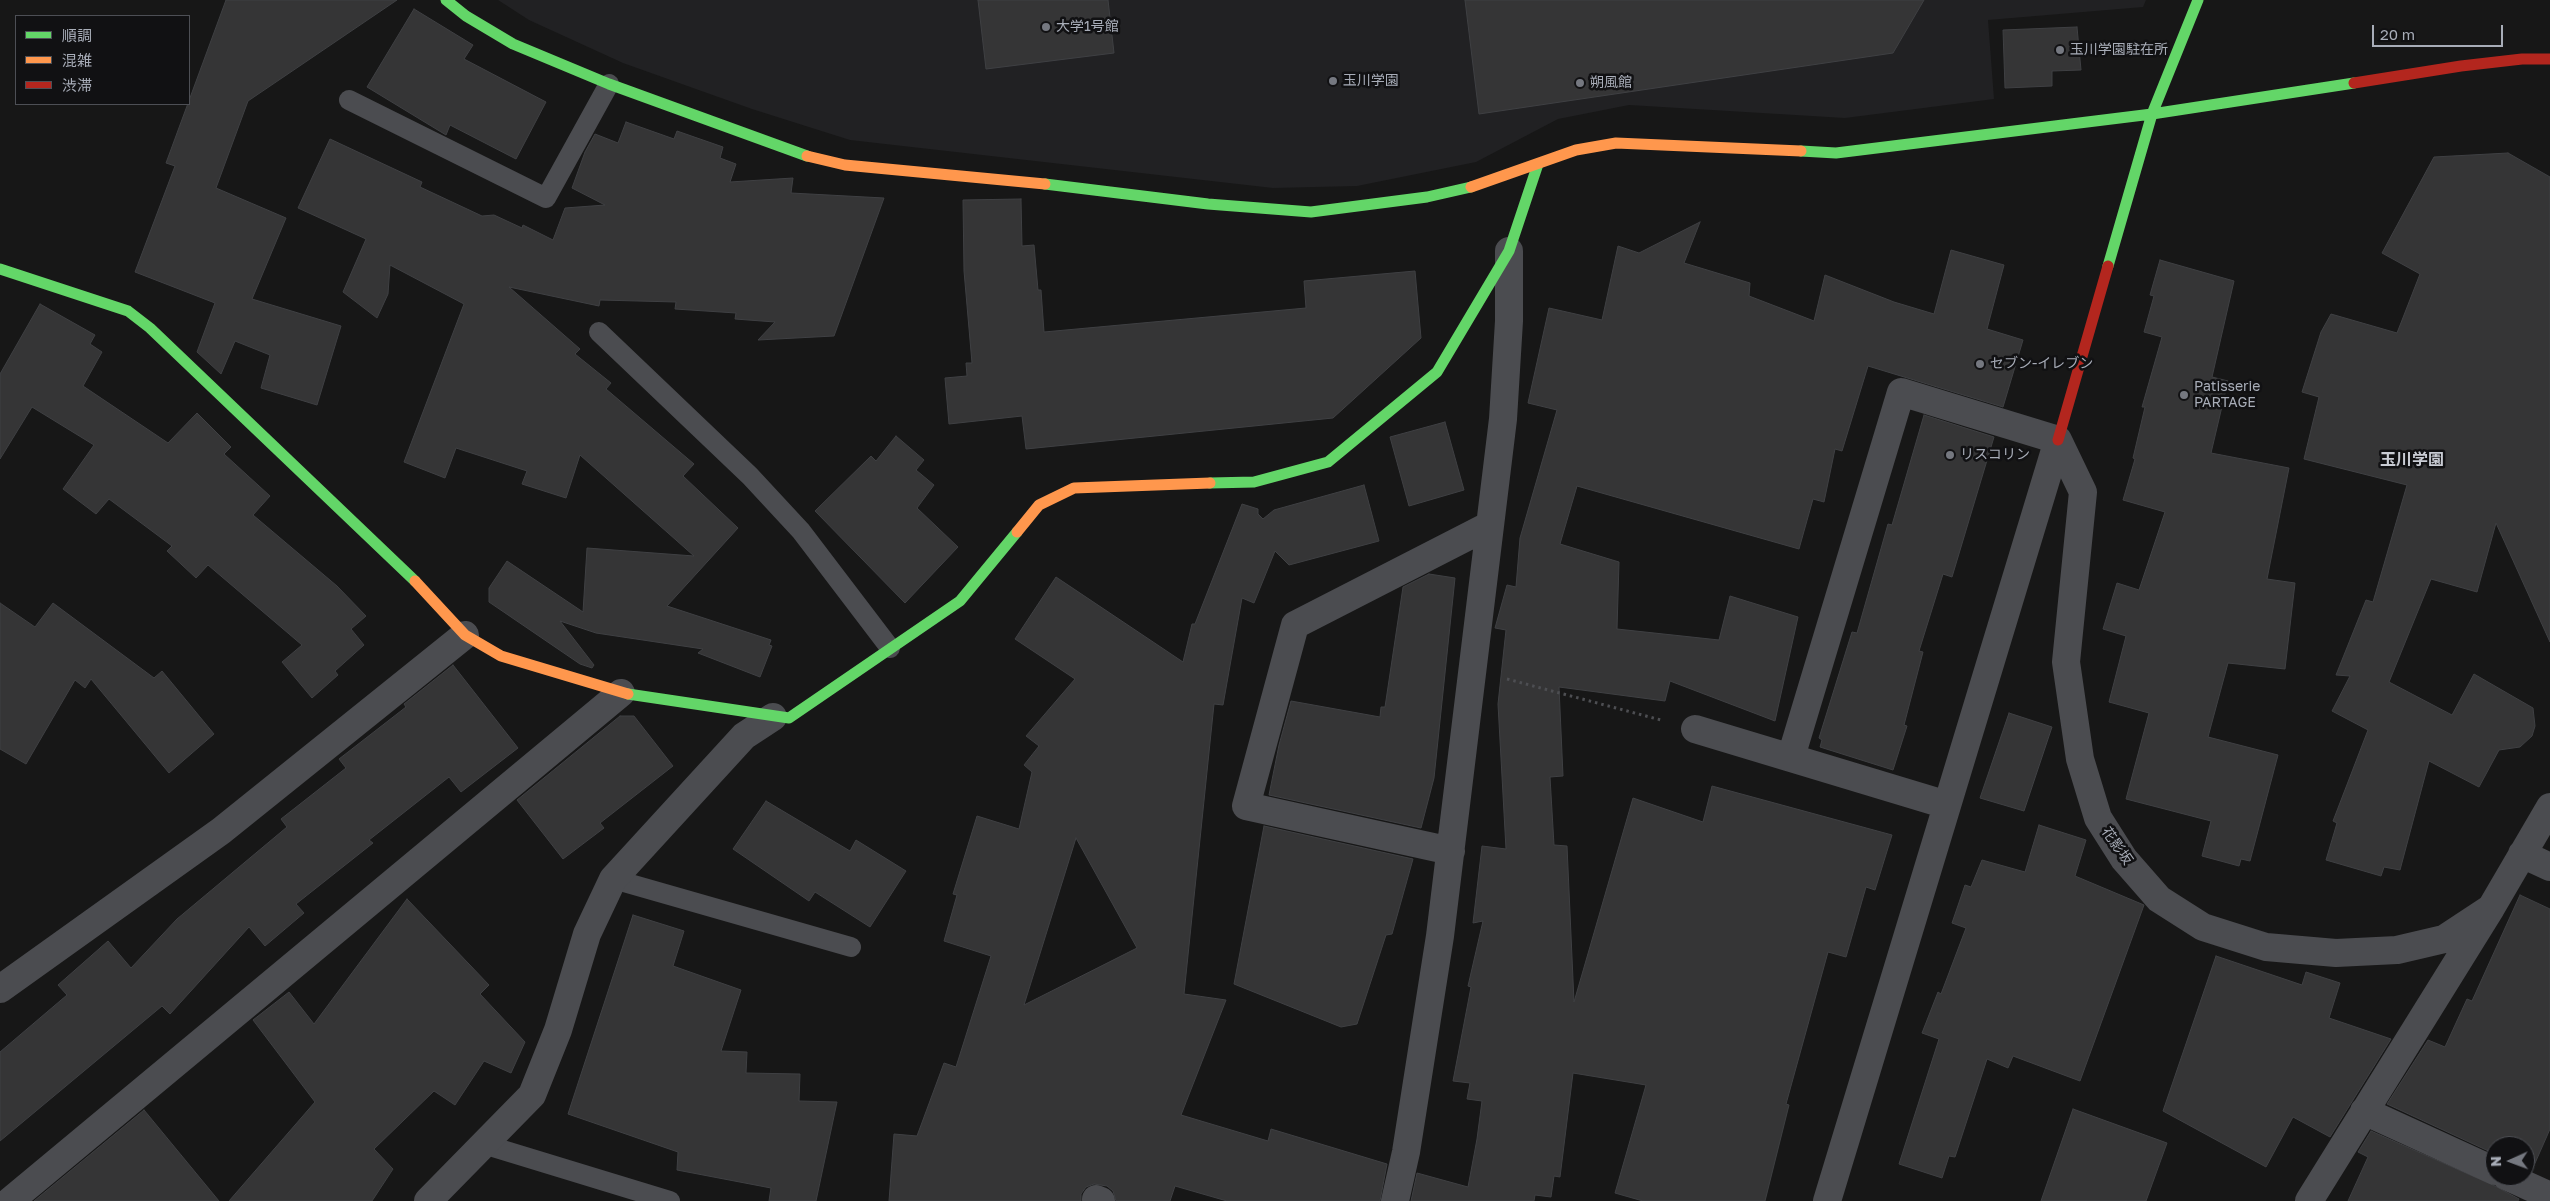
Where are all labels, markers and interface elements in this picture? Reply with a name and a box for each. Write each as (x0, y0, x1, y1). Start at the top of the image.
legend (15, 15, 190, 105)
scale bar (2375, 15, 2506, 47)
place label: 大学1号館 (1056, 19, 1119, 35)
marker: 大学1号館 (1040, 21, 1052, 33)
text: 20 m (2380, 25, 2415, 43)
text: 順調 (62, 26, 92, 44)
place label: 玉川学園駐在所 (2070, 42, 2168, 58)
marker: 玉川学園駐在所 (2054, 44, 2066, 56)
text: 混雑 (62, 51, 92, 69)
place label: 玉川学園 (1343, 73, 1399, 89)
marker: 玉川学園 (1327, 75, 1339, 87)
place label: 朔風館 (1590, 75, 1632, 91)
text: 渋滞 (62, 76, 92, 94)
marker: 朔風館 (1574, 77, 1586, 89)
place label: セブン-イレブン (1990, 356, 2093, 372)
marker: セブン-イレブン (1974, 358, 1986, 370)
place label: Patisserie PARTAGE (2194, 379, 2260, 412)
marker: Patisserie PARTAGE (2178, 389, 2190, 401)
place label: リスコリン (1960, 447, 2030, 463)
marker: リスコリン (1944, 449, 1956, 461)
district label: 玉川学園 (2380, 450, 2444, 470)
street label: 花影坂 (2098, 824, 2136, 868)
north arrow (2485, 1136, 2535, 1186)
text: N (2487, 1156, 2504, 1167)

